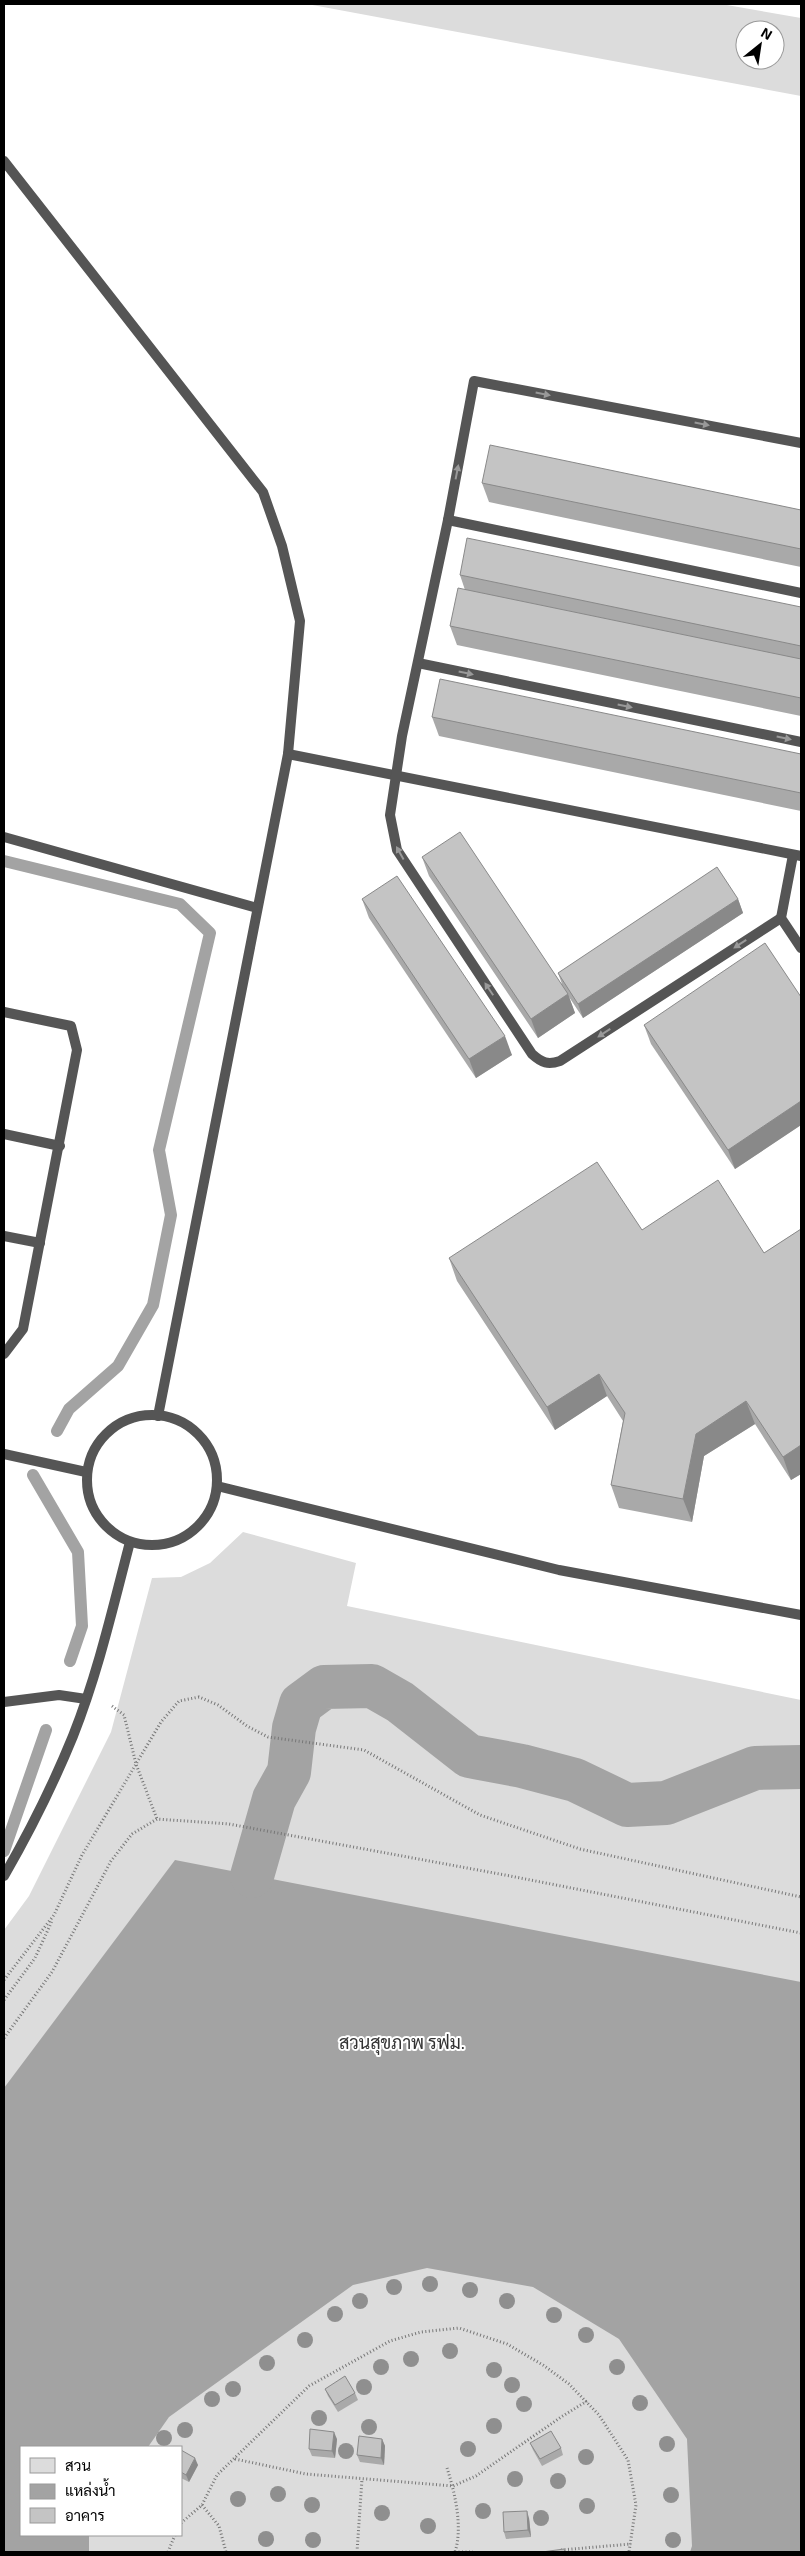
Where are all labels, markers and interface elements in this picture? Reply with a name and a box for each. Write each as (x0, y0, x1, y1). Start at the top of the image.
north arrow (735, 20, 785, 70)
text: N (758, 23, 775, 43)
one-way arrow (535, 390, 550, 398)
one-way arrow (695, 421, 711, 429)
one-way arrow (453, 464, 461, 480)
one-way arrow (458, 669, 474, 677)
one-way arrow (618, 702, 634, 710)
one-way arrow (777, 735, 793, 743)
one-way arrow (395, 846, 404, 859)
one-way arrow (733, 939, 747, 949)
one-way arrow (484, 982, 494, 995)
one-way arrow (597, 1028, 610, 1037)
park label: สวนสุขภาพ รฟม. (339, 2031, 465, 2055)
legend (20, 2446, 182, 2536)
text: สวน (65, 2456, 91, 2474)
text: แหล่งน้ำ (65, 2478, 116, 2499)
text: อาคาร (65, 2506, 105, 2524)

